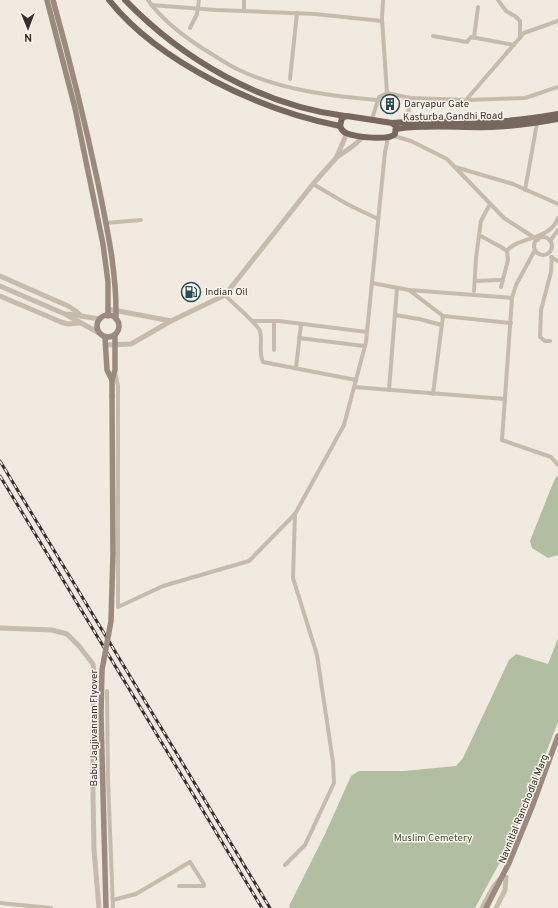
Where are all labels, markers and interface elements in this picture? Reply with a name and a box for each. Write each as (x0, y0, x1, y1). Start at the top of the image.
north arrow (8, 8, 48, 48)
text: N (24, 30, 32, 44)
building icon: Daryapur Gate (379, 93, 401, 115)
place label: Daryapur Gate (404, 98, 469, 111)
street label: Kasturba Gandhi Road (403, 110, 503, 124)
fuel station icon: Indian Oil (180, 281, 202, 303)
place label: Indian Oil (205, 286, 248, 299)
street label: Babu Jagjivanram Flyover (88, 669, 101, 786)
street label: Navnitlal Ranchodlal Marg (496, 752, 552, 866)
park label: Muslim Cemetery (394, 832, 472, 845)

